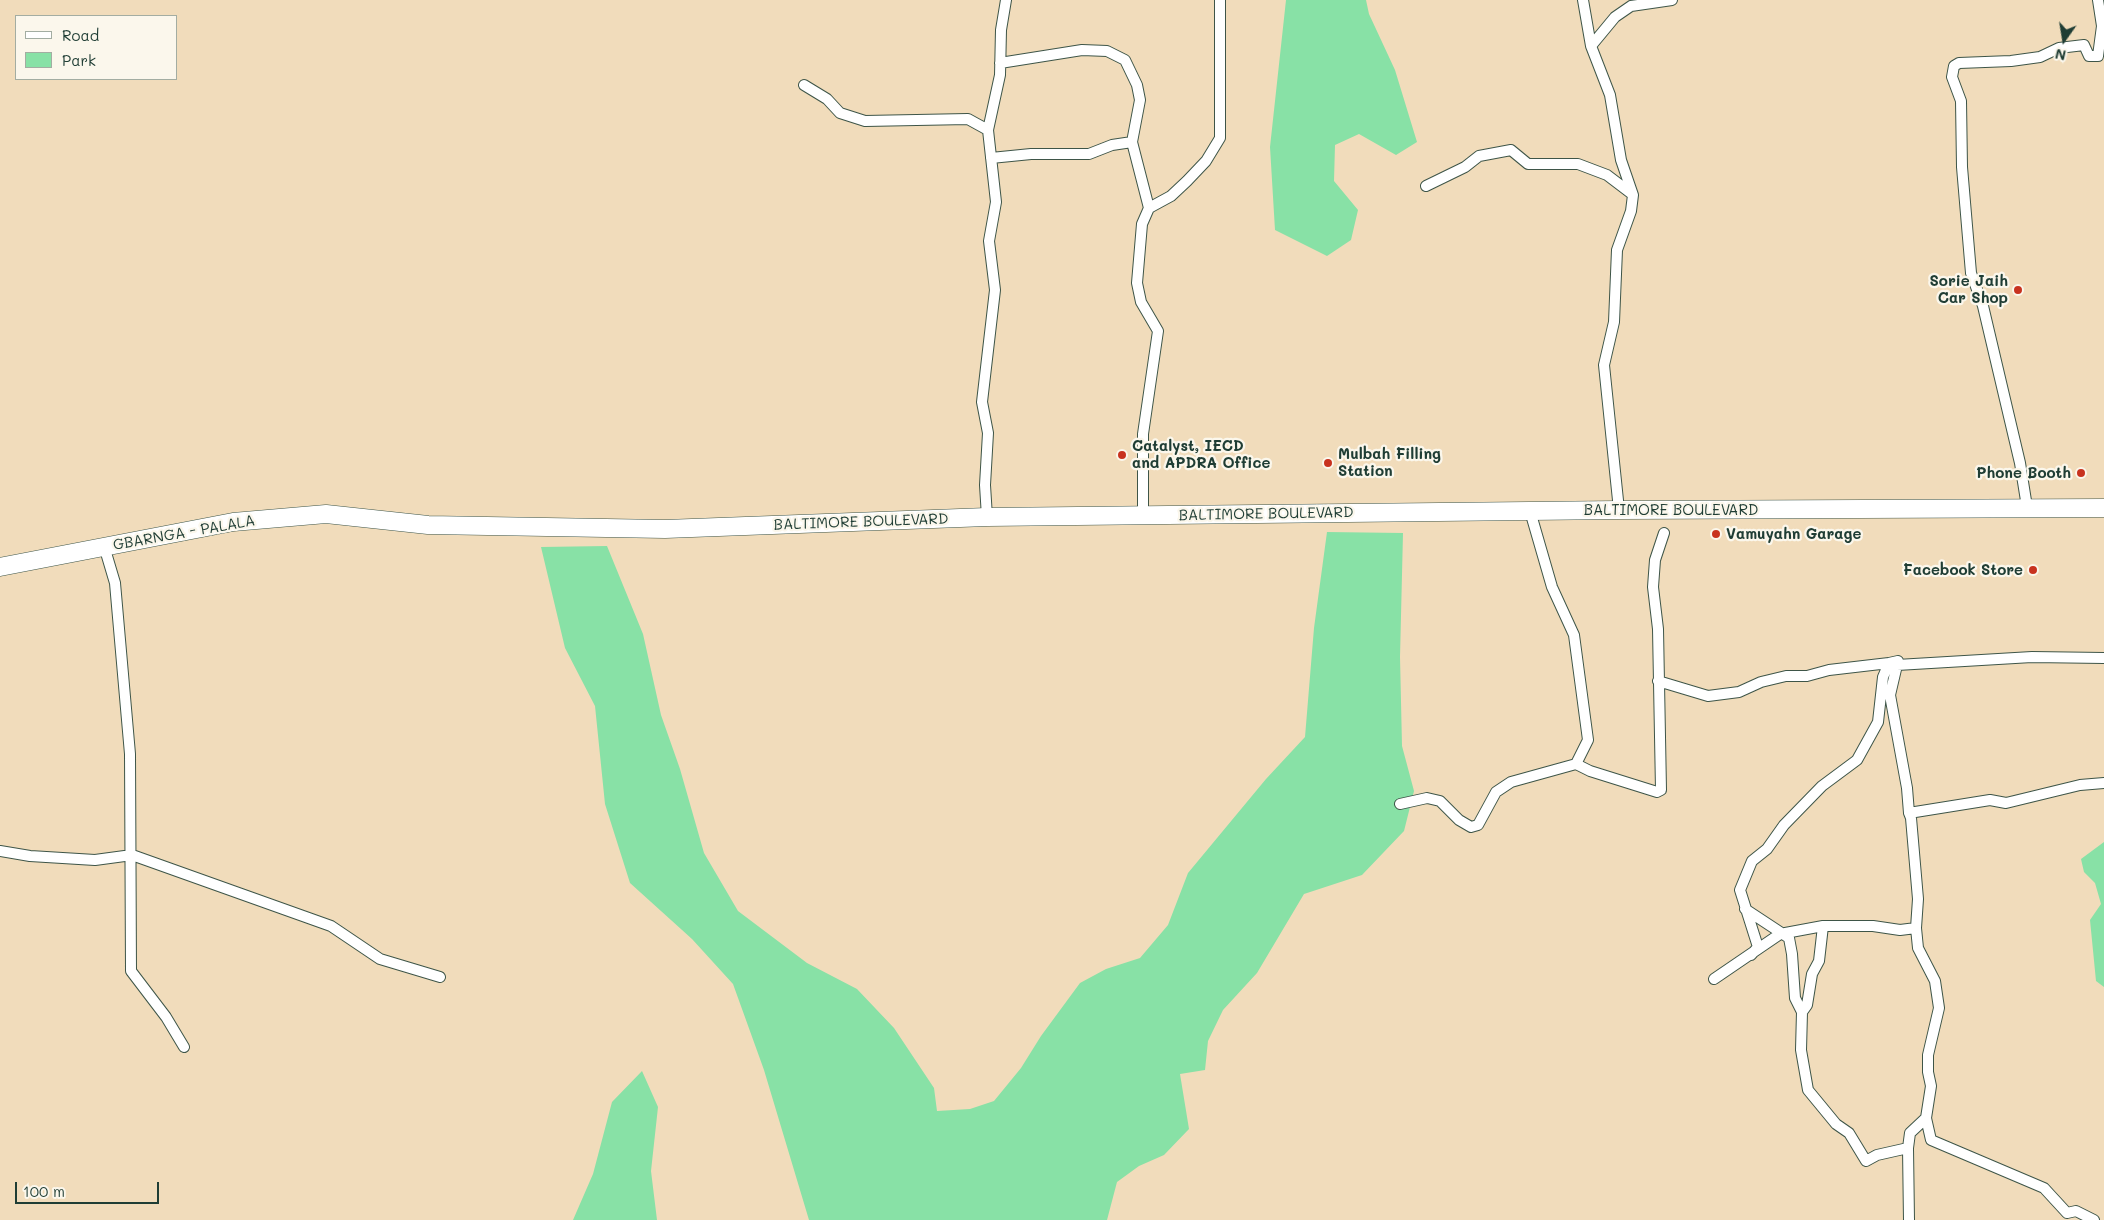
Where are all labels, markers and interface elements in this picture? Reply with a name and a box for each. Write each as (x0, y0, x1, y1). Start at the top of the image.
legend (15, 15, 178, 80)
north arrow (2039, 15, 2089, 65)
text: Road (62, 25, 99, 45)
text: N (2053, 45, 2068, 66)
text: Park (62, 50, 96, 70)
place label: Sorie Jaih Car Shop (1929, 272, 2008, 307)
marker: Sorie Jaih Car Shop (2012, 284, 2024, 296)
place label: Catalyst, IECD and APDRA Office (1132, 437, 1270, 472)
place label: Mulbah Filling Station (1338, 445, 1441, 480)
marker: Catalyst, IECD and APDRA Office (1116, 449, 1128, 461)
marker: Mulbah Filling Station (1322, 457, 1334, 469)
place label: Phone Booth (1976, 464, 2071, 482)
marker: Phone Booth (2075, 467, 2087, 479)
street label: BALTIMORE BOULEVARD (1584, 501, 1758, 519)
street label: BALTIMORE BOULEVARD (1178, 503, 1354, 525)
street label: BALTIMORE BOULEVARD (773, 510, 949, 534)
street label: GBARNGA - PALALA (112, 512, 256, 554)
place label: Vamuyahn Garage (1726, 525, 1861, 543)
marker: Vamuyahn Garage (1710, 528, 1722, 540)
place label: Facebook Store (1903, 561, 2023, 579)
marker: Facebook Store (2027, 564, 2039, 576)
scale bar (18, 1172, 161, 1204)
text: 100 m (23, 1181, 65, 1201)

